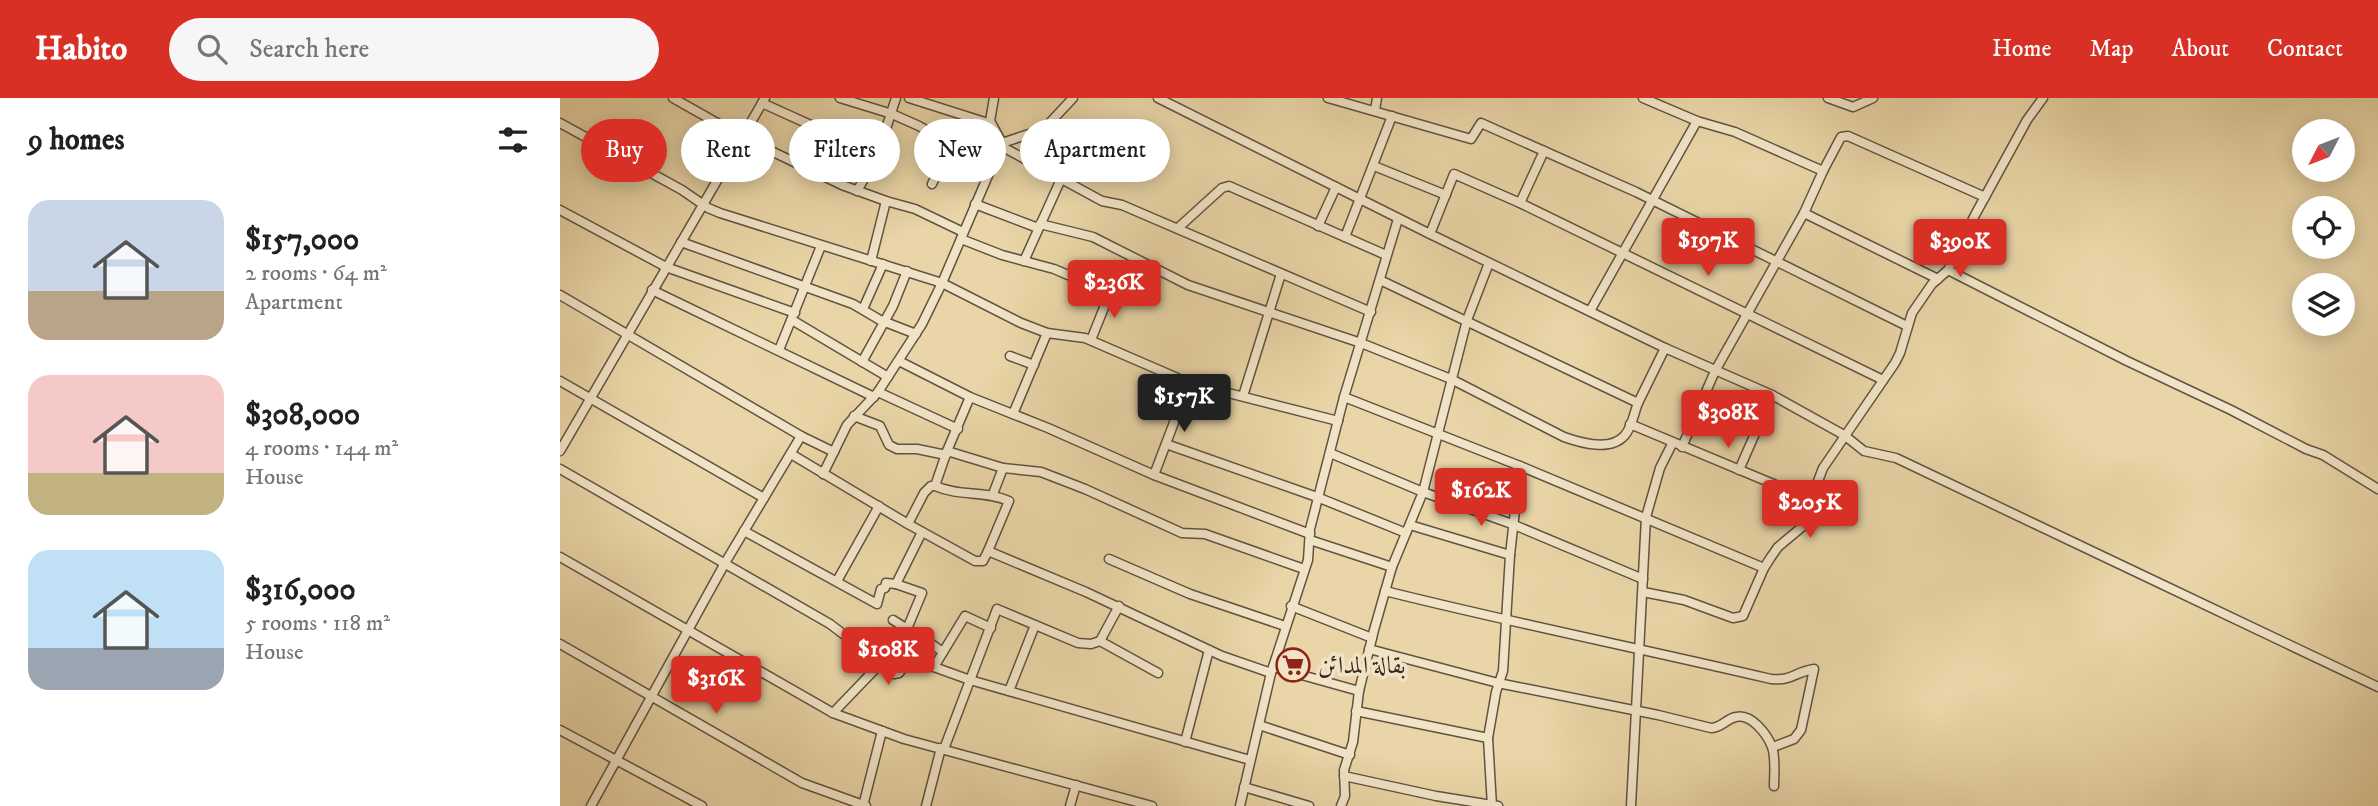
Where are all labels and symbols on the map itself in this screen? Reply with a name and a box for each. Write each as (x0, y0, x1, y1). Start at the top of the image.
north arrow (2292, 119, 2356, 182)
pin: $197K (1659, 218, 1757, 278)
pin: $390K (1911, 220, 2009, 279)
pin: $236K (1065, 260, 1163, 320)
pin: $157K (1135, 374, 1233, 434)
pin: $308K (1679, 390, 1777, 450)
pin: $162K (1432, 468, 1530, 528)
pin: $205K (1761, 480, 1859, 540)
pin: $108K (839, 628, 937, 687)
supermarket icon: بقالة المدائن (1274, 646, 1312, 684)
place label: بقالة المدائن (1318, 651, 1406, 681)
pin: $316K (667, 656, 765, 716)

